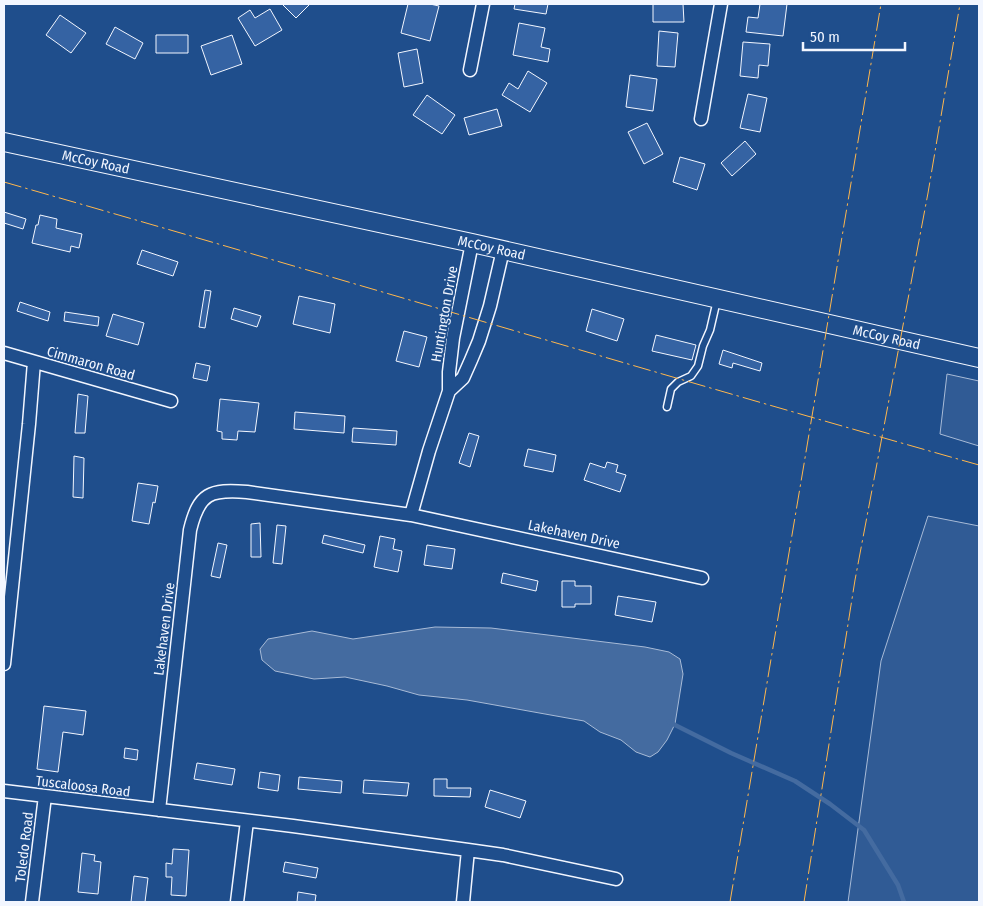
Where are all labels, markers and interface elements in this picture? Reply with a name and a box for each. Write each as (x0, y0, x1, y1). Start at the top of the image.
scale bar (803, 20, 906, 52)
text: 50 m (810, 28, 840, 46)
street label: McCoy Road (60, 147, 131, 178)
street label: McCoy Road (456, 232, 527, 264)
street label: Huntington Drive (428, 265, 461, 363)
street label: McCoy Road (851, 322, 922, 353)
street label: Cimmaron Road (45, 343, 137, 384)
street label: Lakehaven Drive (526, 516, 622, 553)
street label: Lakehaven Drive (150, 581, 179, 677)
street label: Tuscaloosa Road (35, 772, 131, 801)
street label: Toledo Road (12, 811, 37, 883)

